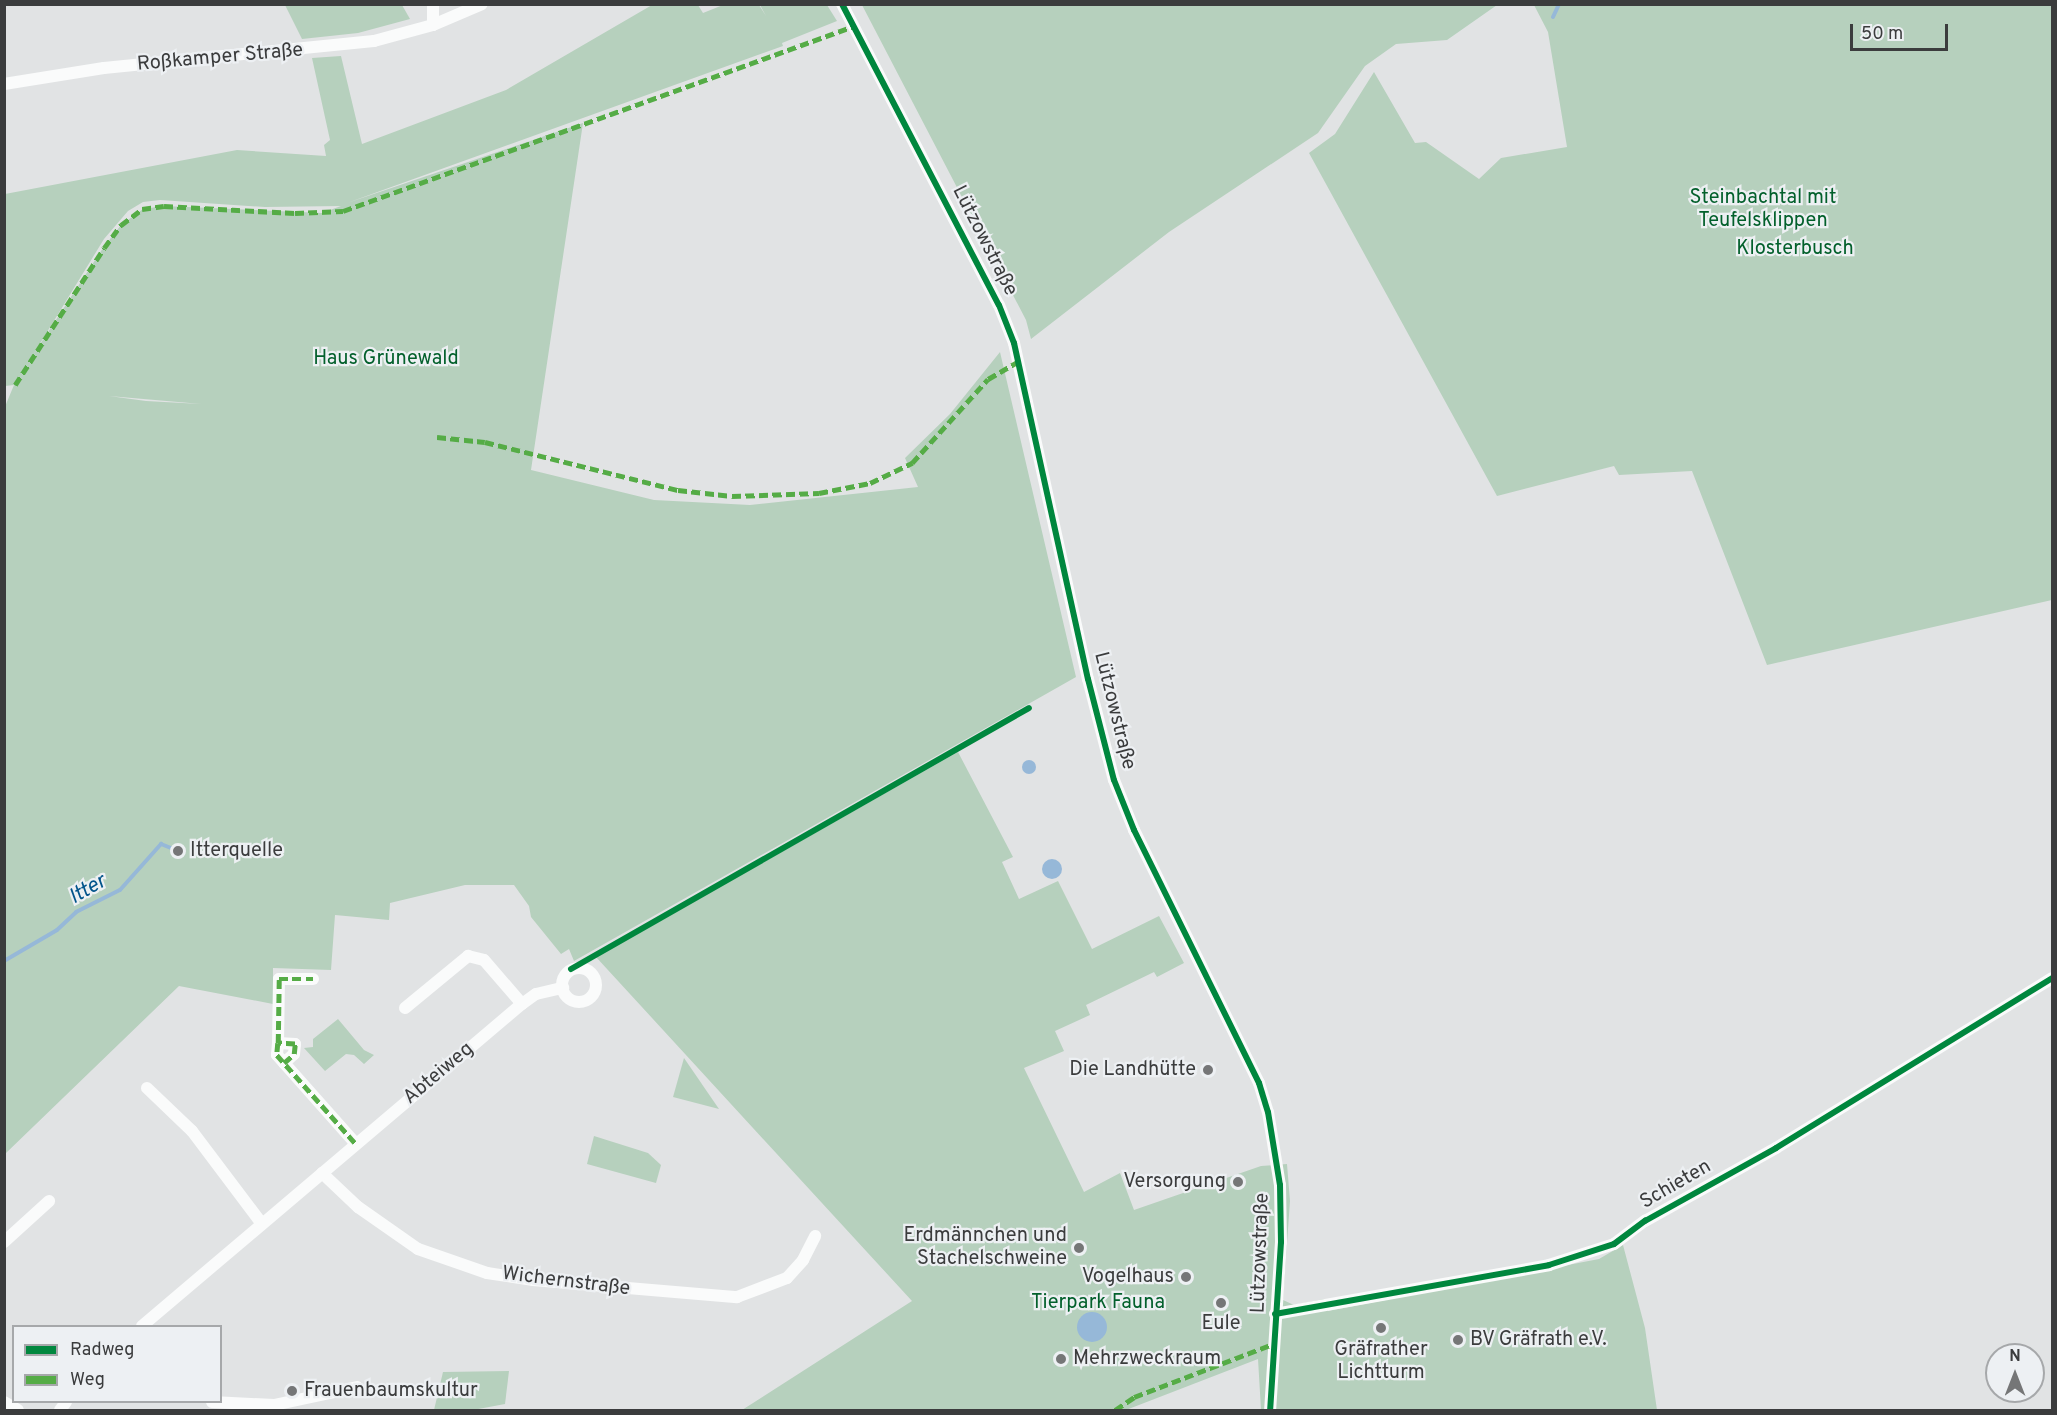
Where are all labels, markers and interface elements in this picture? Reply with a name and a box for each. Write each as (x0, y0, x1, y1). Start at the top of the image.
scale bar (1853, 12, 1950, 50)
text: 50 m (1861, 23, 1903, 46)
street label: Roßkamper Straße (136, 39, 304, 77)
street label: Lützowstraße (946, 182, 1022, 300)
park label: Steinbachtal mit Teufelsklippen (1690, 187, 1836, 234)
park label: Klosterbusch (1736, 237, 1854, 261)
park label: Haus Grünewald (313, 347, 459, 371)
street label: Lützowstraße (1088, 650, 1140, 772)
place label: Itterquelle (190, 839, 283, 863)
marker: Itterquelle (171, 844, 185, 858)
water label: Itter (65, 869, 111, 911)
street label: Abteiweg (399, 1038, 479, 1110)
place label: Die Landhütte (1069, 1058, 1196, 1082)
marker: Die Landhütte (1201, 1063, 1215, 1077)
street label: Schieten (1636, 1155, 1716, 1215)
place label: Versorgung (1123, 1170, 1226, 1194)
marker: Versorgung (1231, 1175, 1245, 1189)
street label: Lützowstraße (1247, 1192, 1275, 1314)
place label: Erdmännchen und Stachelschweine (903, 1224, 1067, 1271)
marker: Erdmännchen und Stachelschweine (1072, 1241, 1086, 1255)
street label: Wichernstraße (501, 1262, 631, 1302)
place label: Vogelhaus (1082, 1265, 1174, 1289)
marker: Vogelhaus (1179, 1270, 1193, 1284)
park label: Tierpark Fauna (1031, 1291, 1165, 1315)
marker: Eule (1214, 1296, 1228, 1310)
place label: Eule (1201, 1312, 1241, 1336)
marker: Gräfrather Lichtturm (1374, 1321, 1388, 1335)
legend (12, 1325, 222, 1403)
place label: BV Gräfrath e.V. (1470, 1328, 1608, 1352)
marker: BV Gräfrath e.V. (1451, 1333, 1465, 1347)
place label: Gräfrather Lichtturm (1334, 1338, 1428, 1385)
text: Radweg (70, 1339, 134, 1362)
north arrow (1985, 1343, 2045, 1403)
place label: Mehrzweckraum (1073, 1347, 1221, 1371)
text: N (2009, 1347, 2021, 1367)
marker: Mehrzweckraum (1054, 1352, 1068, 1366)
text: Weg (70, 1369, 105, 1392)
place label: Frauenbaumskultur (304, 1379, 478, 1403)
marker: Frauenbaumskultur (285, 1384, 299, 1398)

